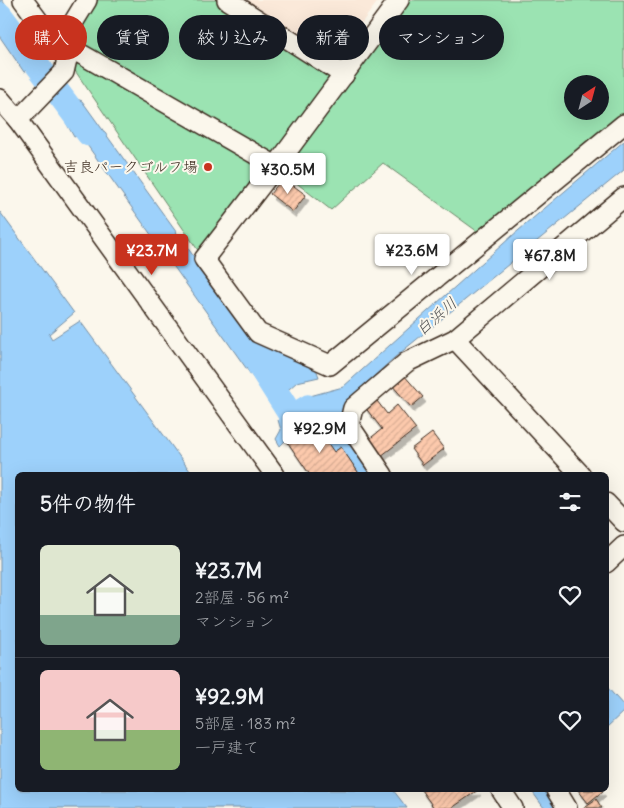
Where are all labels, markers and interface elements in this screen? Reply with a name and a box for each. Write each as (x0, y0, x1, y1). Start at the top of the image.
chip: 購入 (15, 15, 87, 60)
chip: 賃貸 (97, 15, 169, 60)
chip: 絞り込み (179, 15, 287, 60)
chip: 新着 (297, 15, 369, 60)
chip: マンション (379, 15, 504, 60)
north arrow (564, 75, 609, 120)
map controls (564, 75, 609, 120)
pin: ¥30.5M (247, 152, 329, 195)
place label: 吉良パークゴルフ場 (64, 157, 198, 176)
text: ¥30.5M (261, 159, 315, 179)
marker: 吉良パークゴルフ場 (202, 161, 214, 173)
pin: ¥23.7M (111, 234, 193, 276)
pin: ¥23.6M (371, 234, 453, 276)
pin: ¥67.8M (509, 238, 591, 281)
text: ¥23.7M (126, 240, 178, 260)
text: ¥23.6M (386, 240, 438, 260)
text: ¥67.8M (524, 245, 576, 265)
water label: 白浜川 (411, 293, 461, 339)
pin: ¥92.9M (279, 412, 361, 454)
text: ¥92.9M (294, 418, 346, 438)
icon: filters (556, 488, 584, 516)
text: 5件の物件 (40, 490, 136, 517)
text: ¥23.7M (195, 557, 262, 584)
icon: home (80, 565, 140, 625)
icon: heart (556, 581, 584, 609)
text: 2部屋 · 56 m² (195, 587, 289, 607)
text: マンション (195, 611, 274, 631)
text: ¥92.9M (195, 683, 264, 710)
icon: home (80, 690, 140, 750)
icon: heart (556, 706, 584, 734)
text: 5部屋 · 183 m² (195, 713, 296, 733)
text: 一戸建て (195, 737, 259, 757)

